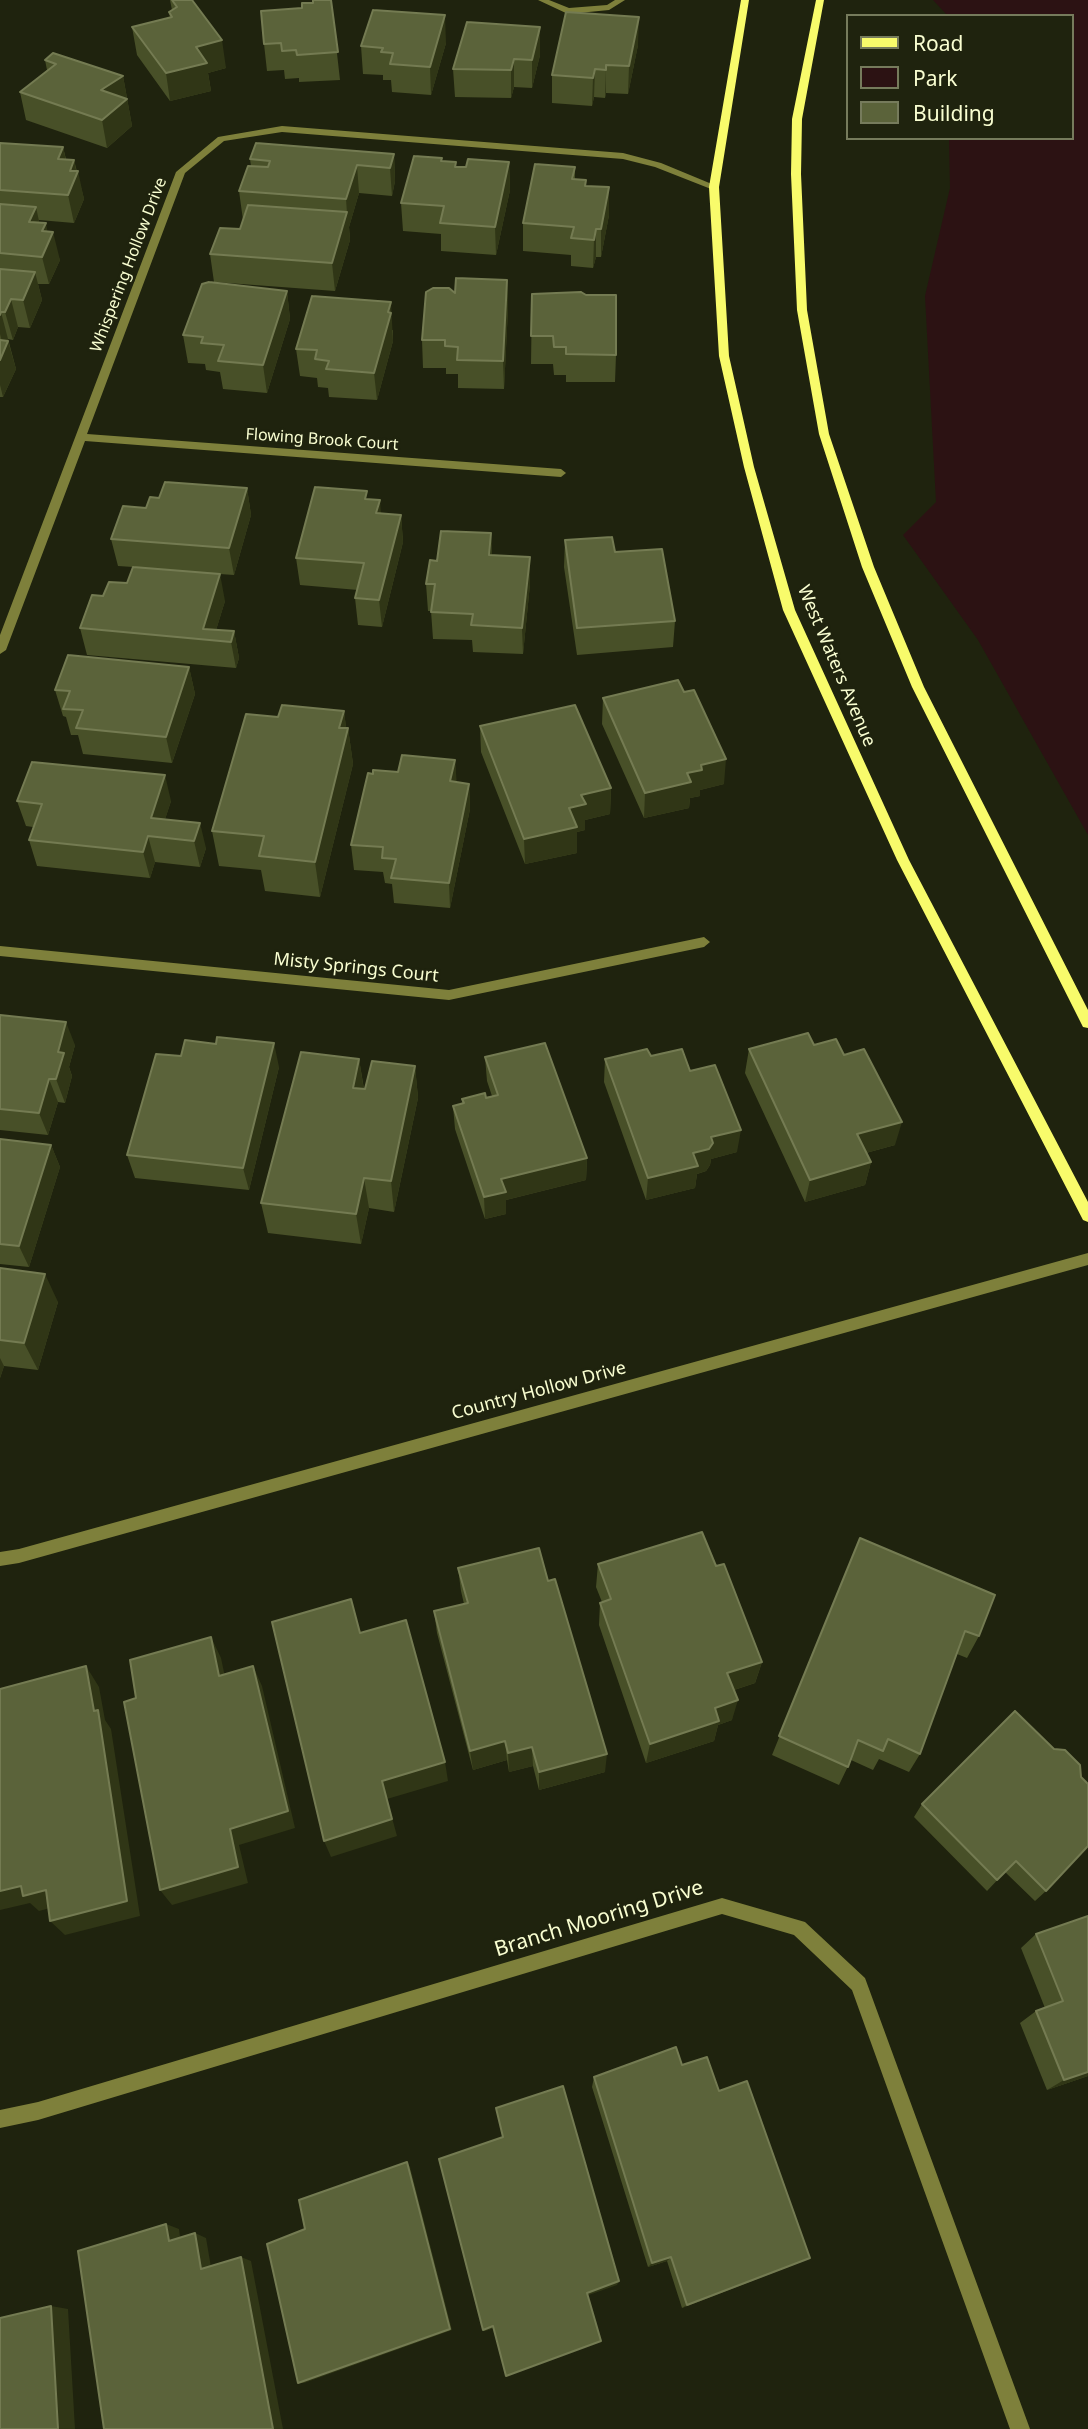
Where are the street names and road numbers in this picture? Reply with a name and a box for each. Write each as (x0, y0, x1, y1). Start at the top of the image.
street label: Whispering Hollow Drive (87, 175, 171, 355)
street label: Flowing Brook Court (245, 425, 399, 455)
street label: West Waters Avenue (792, 582, 880, 750)
street label: Misty Springs Court (272, 949, 440, 987)
street label: Country Hollow Drive (449, 1357, 629, 1425)
street label: Branch Mooring Drive (492, 1875, 706, 1963)

